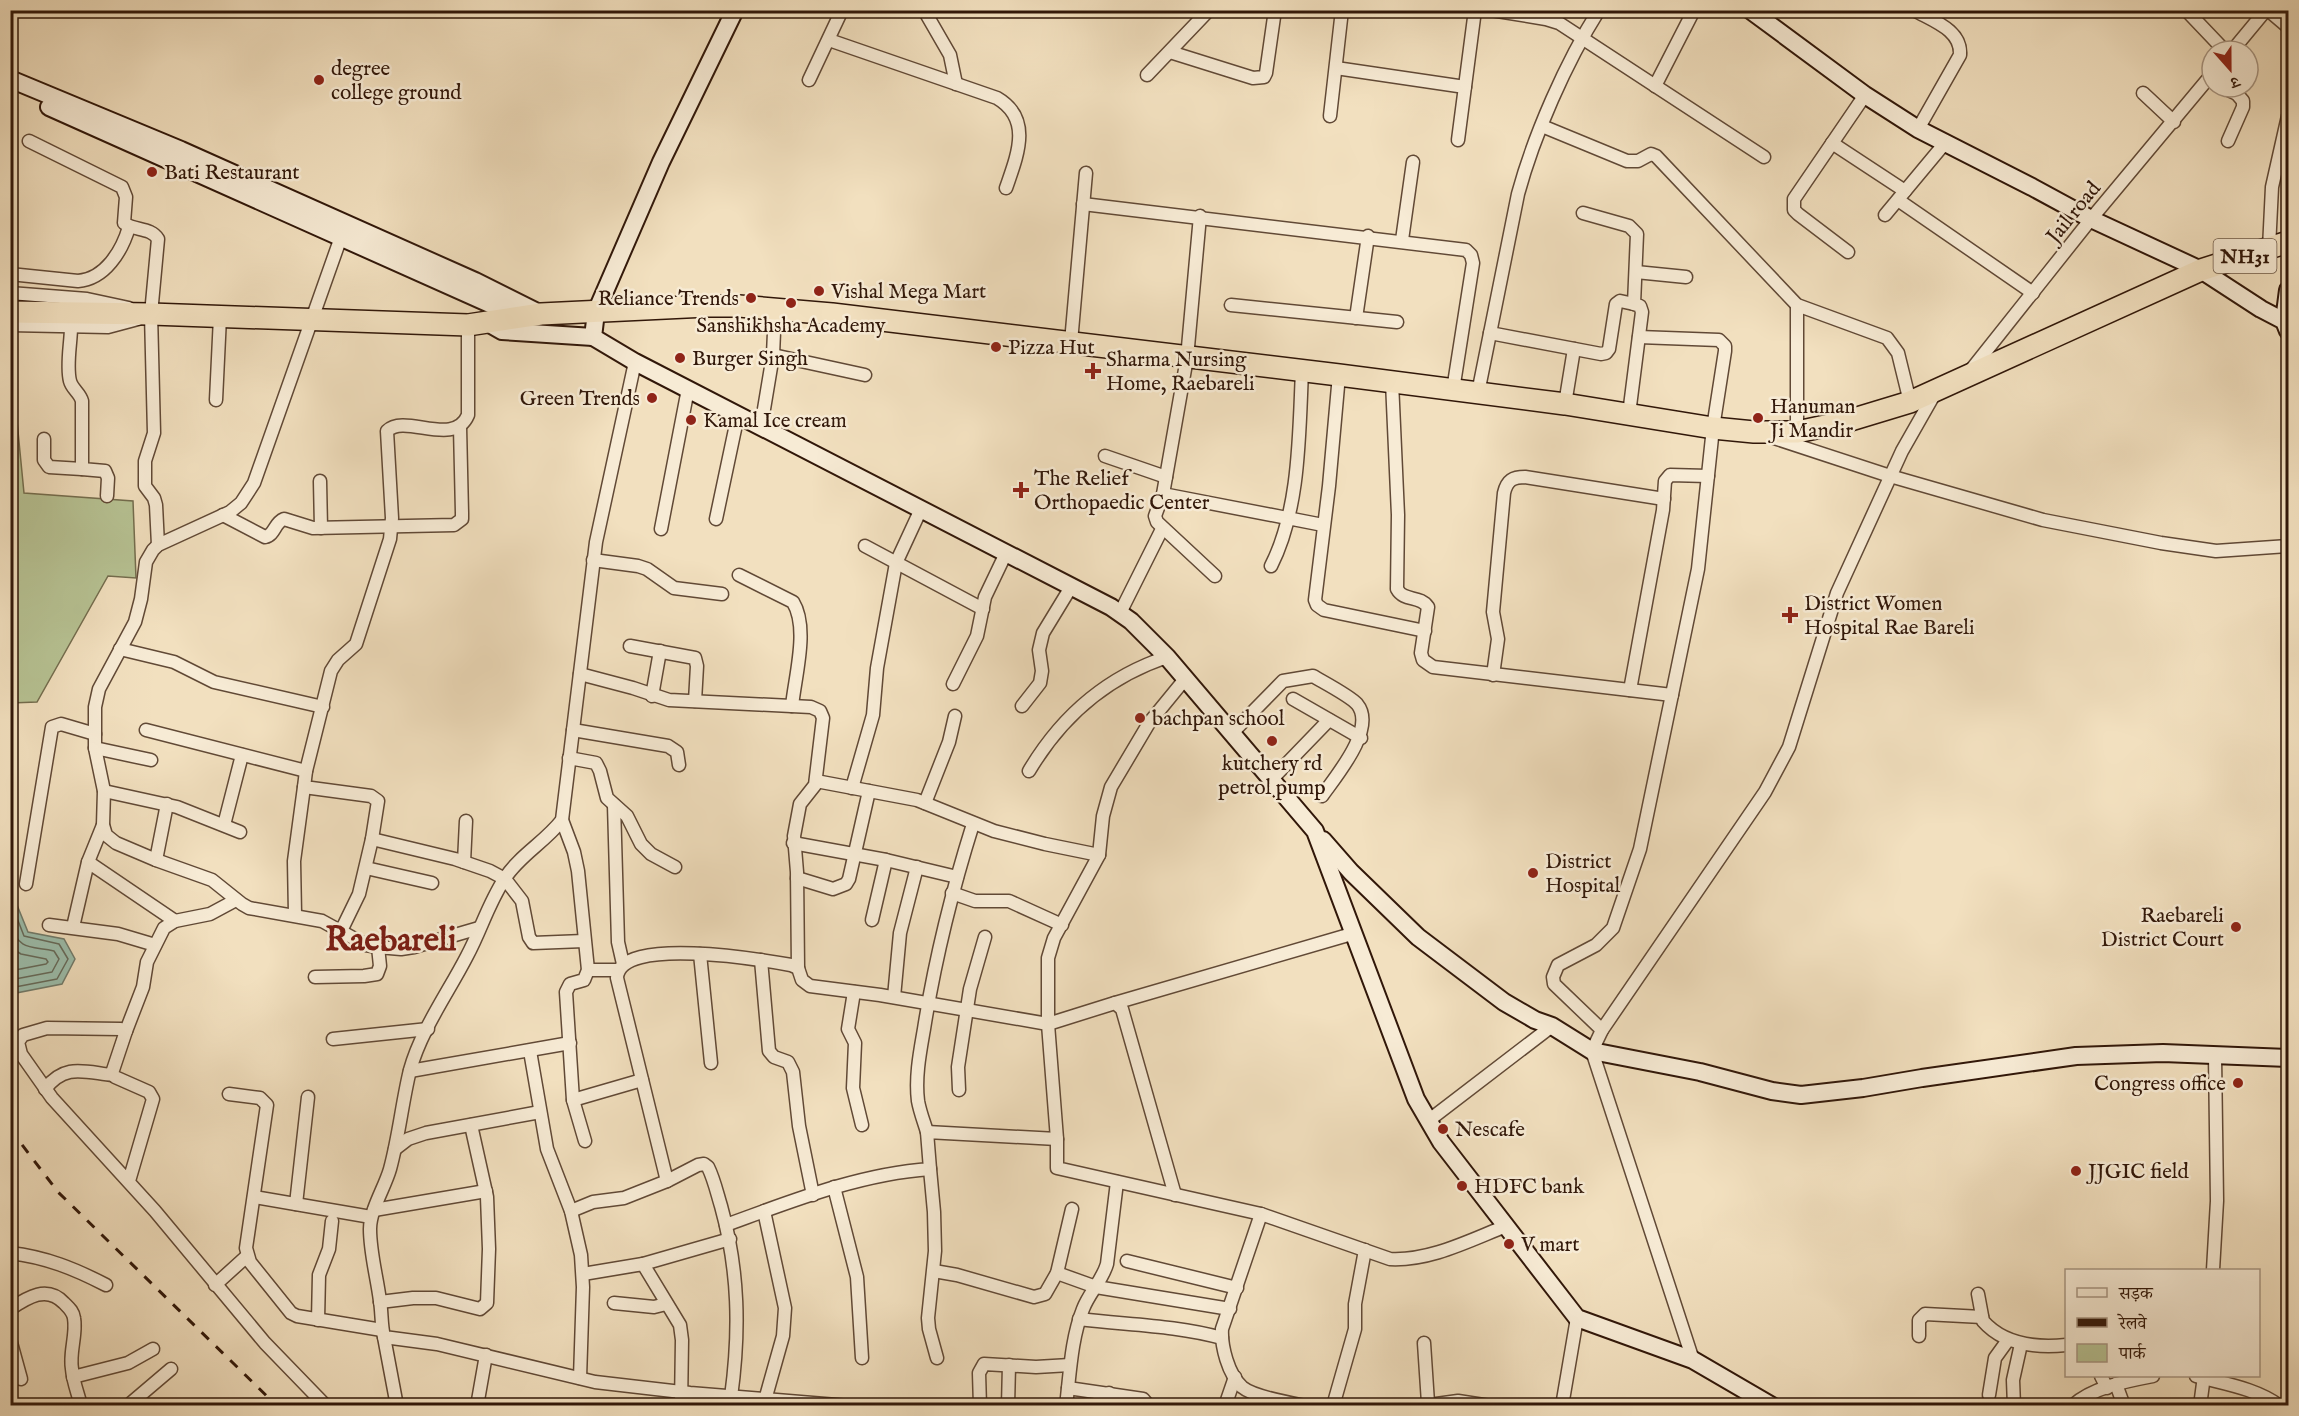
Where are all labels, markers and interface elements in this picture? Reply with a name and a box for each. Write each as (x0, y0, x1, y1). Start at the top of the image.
north arrow (2200, 39, 2260, 99)
place label: degree college ground (331, 56, 462, 107)
text: उ (2226, 70, 2243, 93)
marker: degree college ground (312, 73, 326, 87)
place label: Bati Restaurant (164, 160, 300, 187)
marker: Bati Restaurant (145, 165, 159, 179)
street label: Jail road (2040, 176, 2108, 251)
road number: NH31 (2214, 239, 2276, 273)
place label: Vishal Mega Mart (830, 279, 986, 306)
marker: Vishal Mega Mart (812, 284, 826, 298)
place label: Reliance Trends (598, 286, 739, 313)
marker: Reliance Trends (744, 291, 758, 305)
marker: Sanshikhsha Academy (784, 296, 798, 310)
place label: Sanshikhsha Academy (696, 313, 886, 340)
place label: Pizza Hut (1008, 335, 1095, 362)
marker: Pizza Hut (989, 340, 1003, 354)
place label: Burger Singh (692, 346, 808, 373)
place label: Sharma Nursing Home, Raebareli (1106, 347, 1255, 398)
marker: Burger Singh (673, 351, 687, 365)
marker: Sharma Nursing Home, Raebareli (1084, 362, 1102, 380)
place label: Green Trends (520, 386, 640, 413)
marker: Green Trends (645, 391, 659, 405)
place label: Hanuman Ji Mandir (1768, 394, 1856, 445)
place label: Kamal Ice cream (703, 408, 847, 435)
marker: Hanuman Ji Mandir (1751, 411, 1765, 425)
marker: Kamal Ice cream (684, 413, 698, 427)
place label: The Relief Orthopaedic Center (1034, 466, 1210, 517)
marker: The Relief Orthopaedic Center (1012, 481, 1030, 499)
place label: District Women Hospital Rae Bareli (1804, 591, 1975, 642)
marker: District Women Hospital Rae Bareli (1781, 606, 1799, 624)
place label: bachpan school (1152, 706, 1285, 733)
marker: bachpan school (1133, 711, 1147, 725)
marker: kutchery rd petrol pump (1265, 734, 1279, 748)
place label: kutchery rd petrol pump (1218, 751, 1326, 802)
place label: District Hospital (1545, 849, 1621, 900)
marker: District Hospital (1526, 866, 1540, 880)
place label: Raebareli District Court (2101, 903, 2224, 954)
district label: Raebareli (325, 920, 457, 962)
marker: Raebareli District Court (2229, 920, 2243, 934)
place label: Congress office (2094, 1071, 2226, 1098)
marker: Congress office (2231, 1076, 2245, 1090)
place label: Nescafe (1455, 1117, 1525, 1144)
marker: Nescafe (1436, 1122, 1450, 1136)
place label: JJGIC field (2086, 1159, 2189, 1186)
marker: JJGIC field (2069, 1164, 2083, 1178)
place label: HDFC bank (1474, 1174, 1585, 1201)
marker: HDFC bank (1455, 1179, 1469, 1193)
place label: V mart (1520, 1232, 1580, 1259)
marker: V mart (1502, 1237, 1516, 1251)
legend (2065, 1269, 2260, 1377)
text: सड़क (2118, 1283, 2154, 1306)
text: रेलवे (2117, 1313, 2148, 1336)
text: पार्क (2118, 1343, 2147, 1366)

